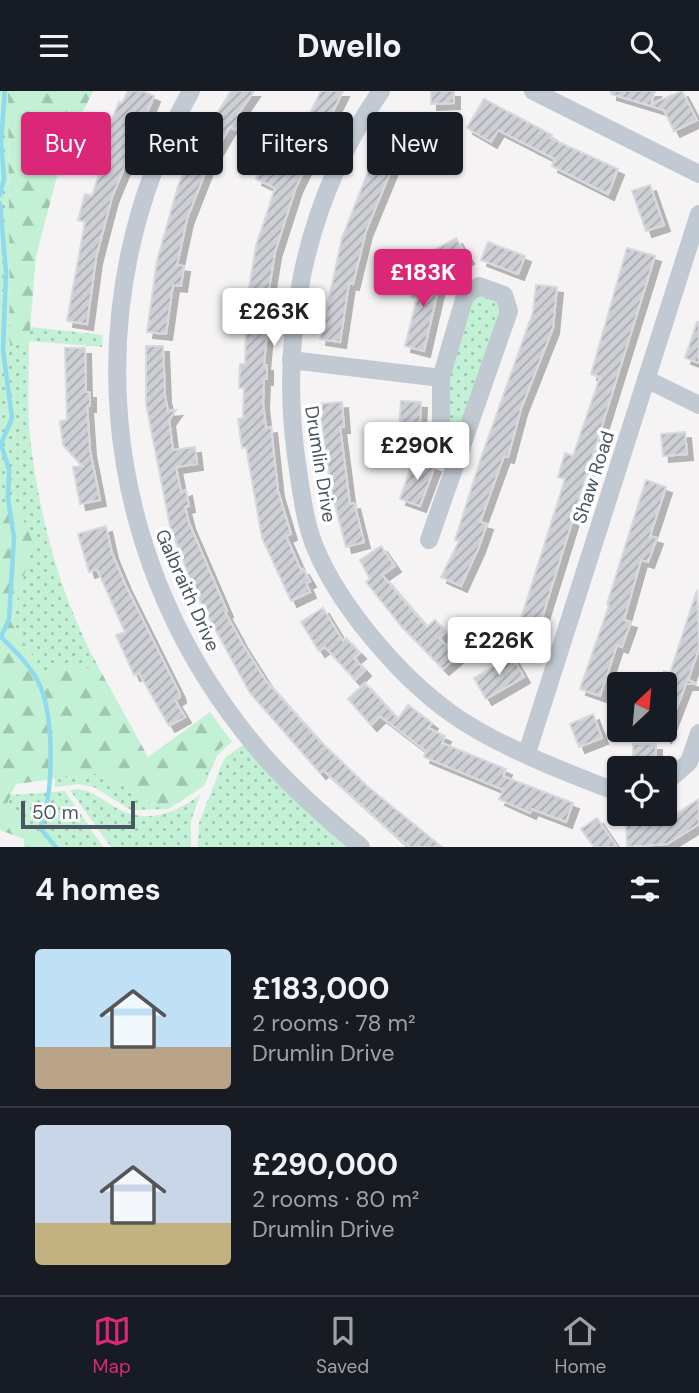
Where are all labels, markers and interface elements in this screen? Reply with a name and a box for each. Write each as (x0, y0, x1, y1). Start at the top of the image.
text: Dwello (297, 25, 402, 67)
icon: menu (35, 27, 73, 65)
icon: search (626, 27, 664, 65)
chip: Buy (21, 112, 111, 175)
chip: Rent (125, 112, 223, 175)
chip: Filters (237, 112, 353, 175)
chip: New (367, 112, 463, 175)
pin: £183K (374, 249, 472, 309)
text: £183K (390, 257, 456, 287)
pin: £263K (225, 289, 323, 348)
text: £263K (238, 296, 310, 326)
street label: Drumlin Drive (299, 404, 342, 524)
pin: £290K (368, 423, 466, 482)
street label: Shaw Road (567, 428, 620, 527)
text: £290K (380, 430, 454, 460)
street label: Galbraith Drive (149, 525, 226, 655)
pin: £226K (450, 617, 548, 677)
text: £226K (464, 625, 534, 655)
north arrow (607, 672, 677, 742)
map controls (607, 672, 677, 826)
button: locate (607, 756, 677, 826)
scale bar (21, 798, 135, 830)
text: 50 m (32, 800, 79, 825)
text: 4 homes (35, 870, 161, 909)
icon: filters (626, 870, 664, 908)
text: £183,000 (252, 969, 390, 1008)
icon: home (91, 977, 175, 1061)
text: 2 rooms · 78 m² (252, 1008, 416, 1038)
text: Drumlin Drive (252, 1038, 394, 1068)
text: £290,000 (252, 1145, 398, 1184)
icon: home (91, 1153, 175, 1237)
text: 2 rooms · 80 m² (252, 1184, 419, 1214)
text: Drumlin Drive (252, 1214, 394, 1244)
tab: Map (93, 1312, 131, 1379)
tab: Saved (316, 1312, 369, 1379)
tab: Home (554, 1312, 606, 1379)

